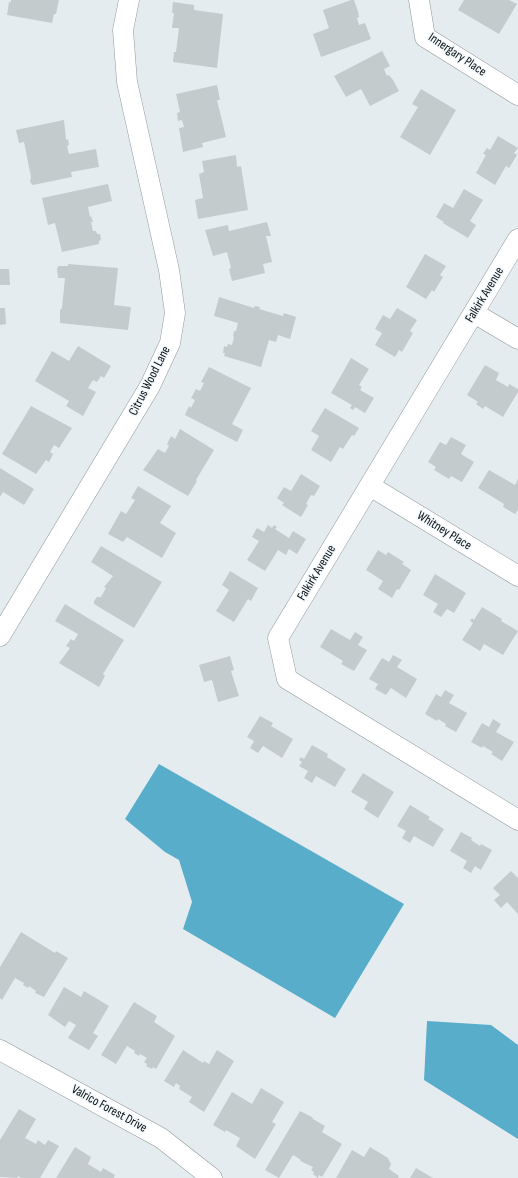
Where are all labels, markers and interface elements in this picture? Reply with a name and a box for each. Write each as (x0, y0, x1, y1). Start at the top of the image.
street label: Innergary Place (425, 30, 489, 80)
street label: Falkirk Avenue (462, 264, 508, 326)
street label: Citrus Wood Lane (126, 344, 174, 418)
street label: Whitney Place (414, 508, 474, 554)
street label: Falkirk Avenue (294, 542, 340, 604)
street label: Valrico Forest Drive (69, 1082, 149, 1136)

